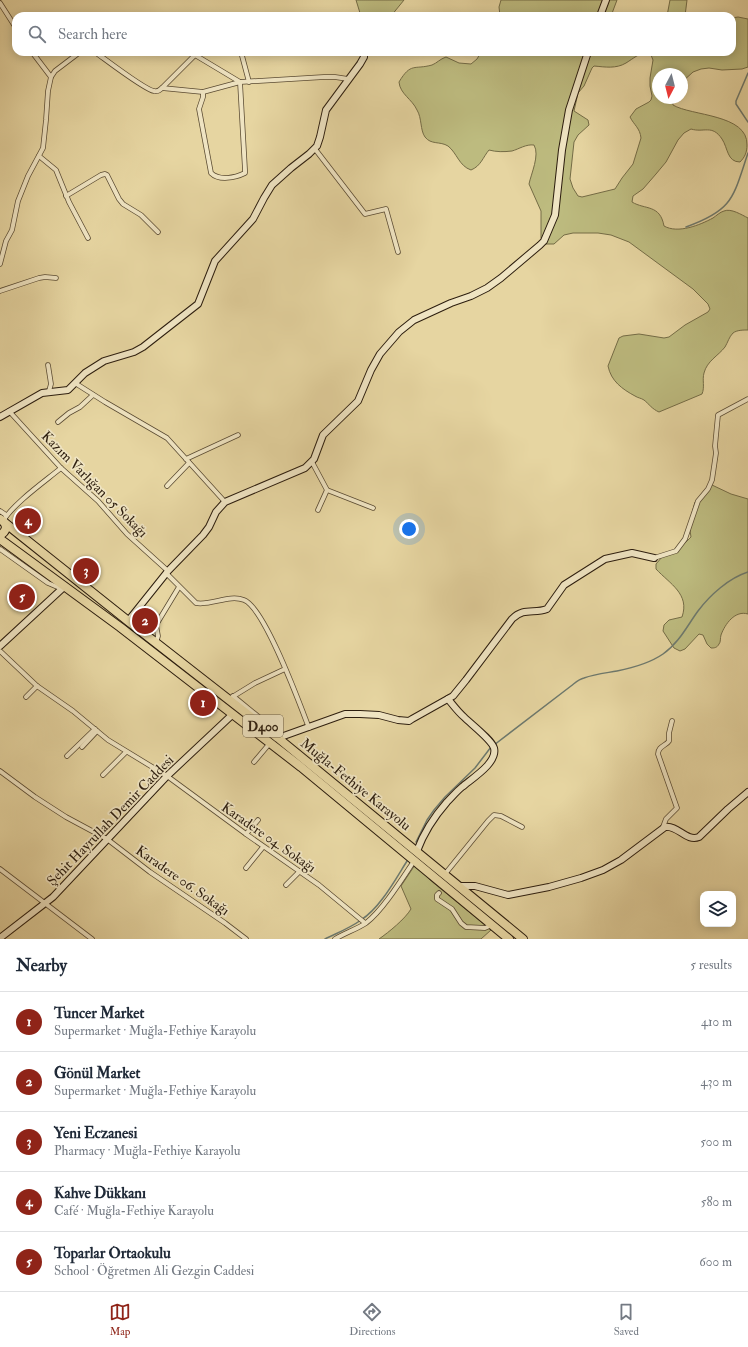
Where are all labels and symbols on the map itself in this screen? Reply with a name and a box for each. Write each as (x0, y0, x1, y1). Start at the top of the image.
north arrow (652, 68, 688, 104)
street label: Kazım Varlığan 05 Sokağı (38, 428, 152, 541)
pin: 4 (15, 506, 41, 536)
your location (399, 519, 419, 539)
pin: 3 (73, 556, 99, 586)
pin: 5 (9, 582, 35, 612)
pin: 2 (132, 606, 158, 636)
pin: 1 (190, 688, 216, 718)
road number: D400 (243, 715, 283, 737)
street label: Muğla-Fethiye Karayolu (296, 735, 414, 835)
street label: Şehit Hayrullah Demir Caddesi (43, 751, 178, 890)
street label: Karadere 04. Sokağı (218, 799, 319, 876)
street label: Karadere 06. Sokağı (133, 842, 233, 919)

